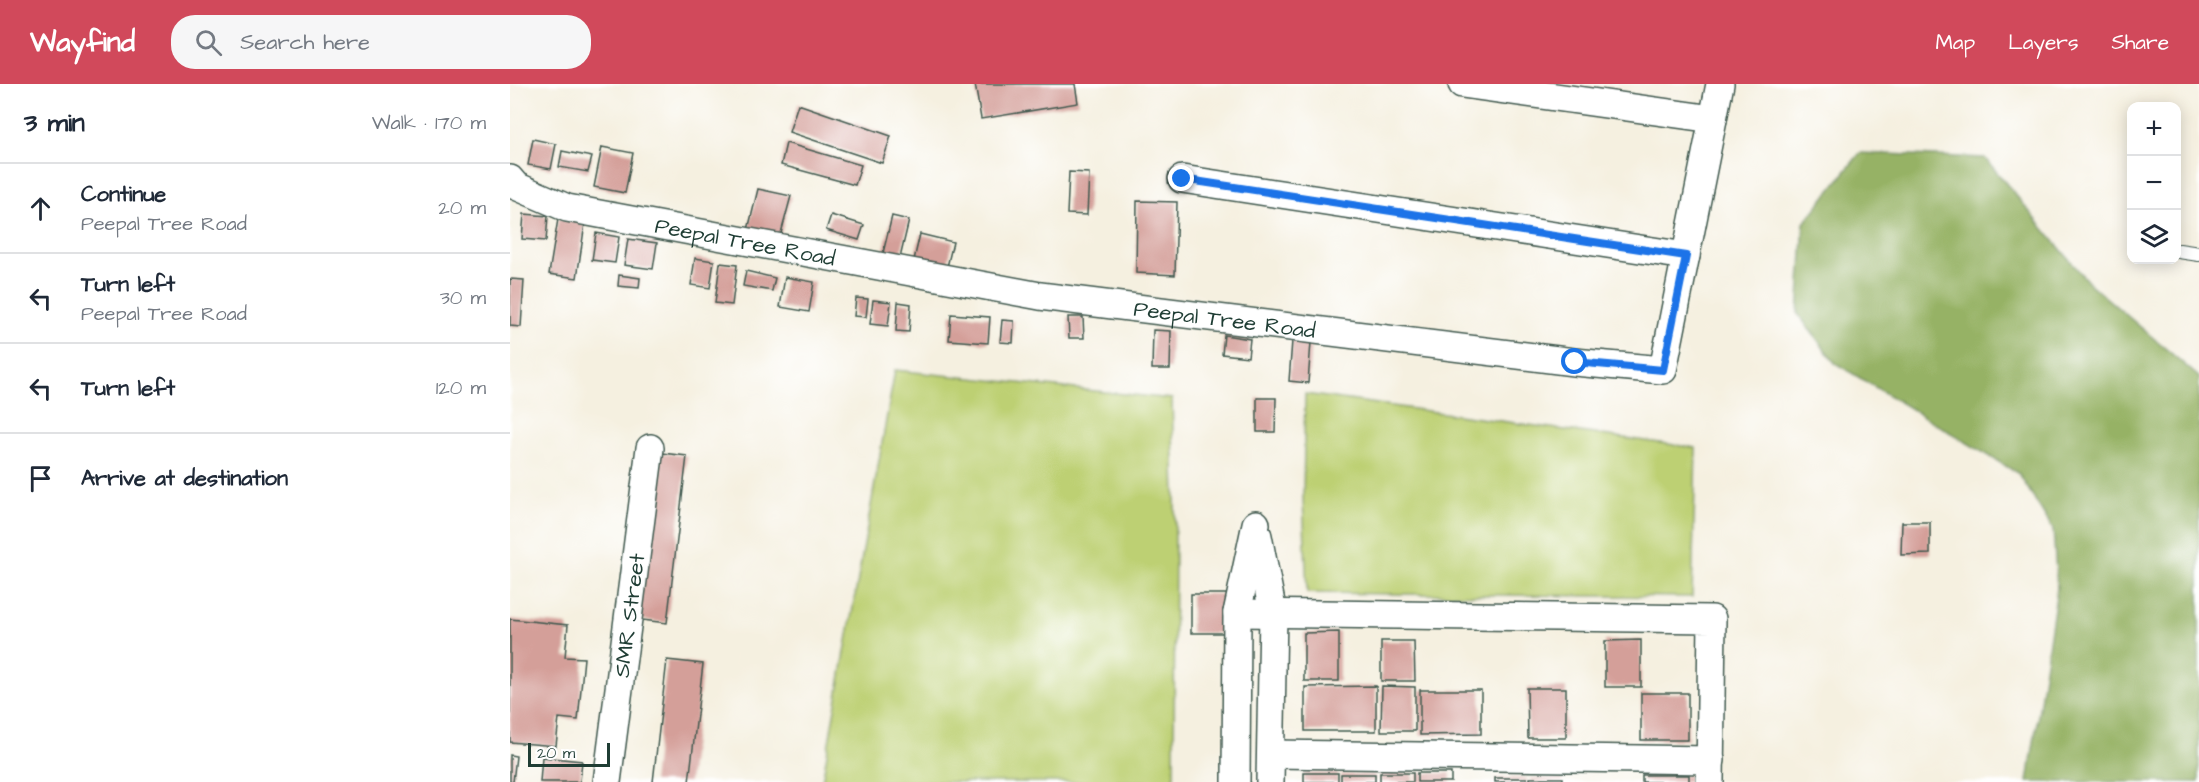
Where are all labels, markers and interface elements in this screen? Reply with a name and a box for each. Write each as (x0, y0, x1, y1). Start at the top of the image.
search box (171, 15, 591, 69)
text: Wayfind (30, 23, 135, 62)
icon: search (192, 26, 225, 59)
text: Search here (240, 27, 370, 58)
text: Map (1935, 28, 1975, 57)
text: Layers (2008, 28, 2078, 57)
text: Share (2111, 28, 2169, 57)
map controls (2127, 102, 2181, 264)
button: + (2127, 102, 2181, 156)
text: 3 min (24, 105, 85, 141)
text: Walk · 170 m (372, 109, 486, 137)
button: − (2127, 156, 2181, 210)
route end (1168, 165, 1194, 191)
text: Continue (81, 179, 166, 210)
icon: ahead (24, 192, 57, 225)
text: 20 m (438, 194, 486, 222)
text: Peepal Tree Road (81, 210, 247, 238)
button: layers (2127, 210, 2181, 264)
street label: Peepal Tree Road (652, 211, 838, 275)
text: Turn left (81, 269, 175, 300)
icon: left (24, 282, 57, 315)
text: 30 m (440, 284, 486, 312)
street label: Peepal Tree Road (1132, 294, 1317, 347)
text: Peepal Tree Road (81, 300, 247, 328)
route start (1561, 348, 1587, 374)
icon: left (24, 372, 57, 405)
text: Turn left (81, 373, 175, 404)
text: 120 m (436, 374, 486, 402)
icon: arrive (24, 462, 57, 495)
text: Arrive at destination (81, 463, 288, 494)
street label: SMR Street (607, 552, 653, 679)
scale bar (528, 740, 610, 768)
text: 20 m (537, 742, 575, 764)

